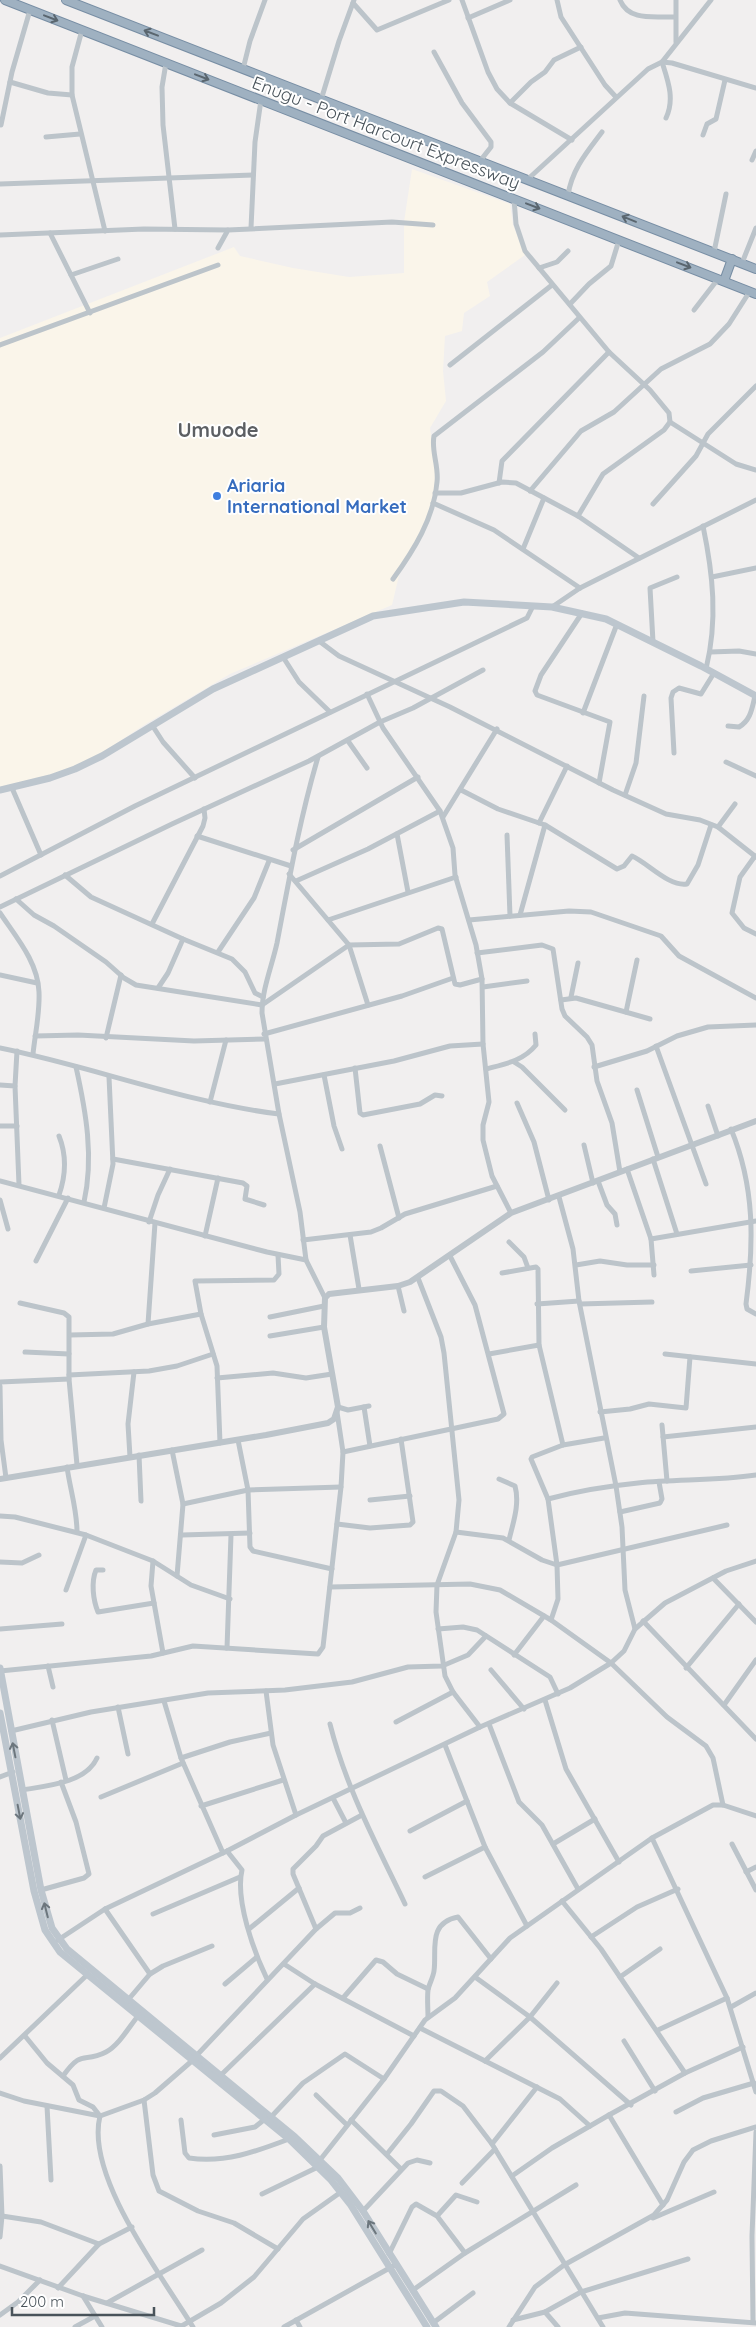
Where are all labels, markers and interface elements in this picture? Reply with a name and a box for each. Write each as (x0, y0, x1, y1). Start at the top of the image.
one-way arrow (43, 14, 58, 23)
one-way arrow (144, 28, 159, 37)
street label: Enugu - Port Harcourt Expressway (249, 71, 523, 194)
one-way arrow (194, 73, 209, 82)
one-way arrow (525, 202, 540, 212)
one-way arrow (622, 214, 637, 223)
one-way arrow (676, 261, 691, 271)
district label: Umuode (177, 417, 259, 442)
place label: Ariaria International Market (227, 474, 407, 518)
marker: Ariaria International Market (211, 490, 223, 502)
one-way arrow (9, 1743, 19, 1759)
one-way arrow (14, 1804, 24, 1820)
one-way arrow (41, 1902, 51, 1918)
one-way arrow (367, 2220, 377, 2234)
scale bar (12, 2284, 155, 2316)
text: 200 m (20, 2292, 64, 2311)

